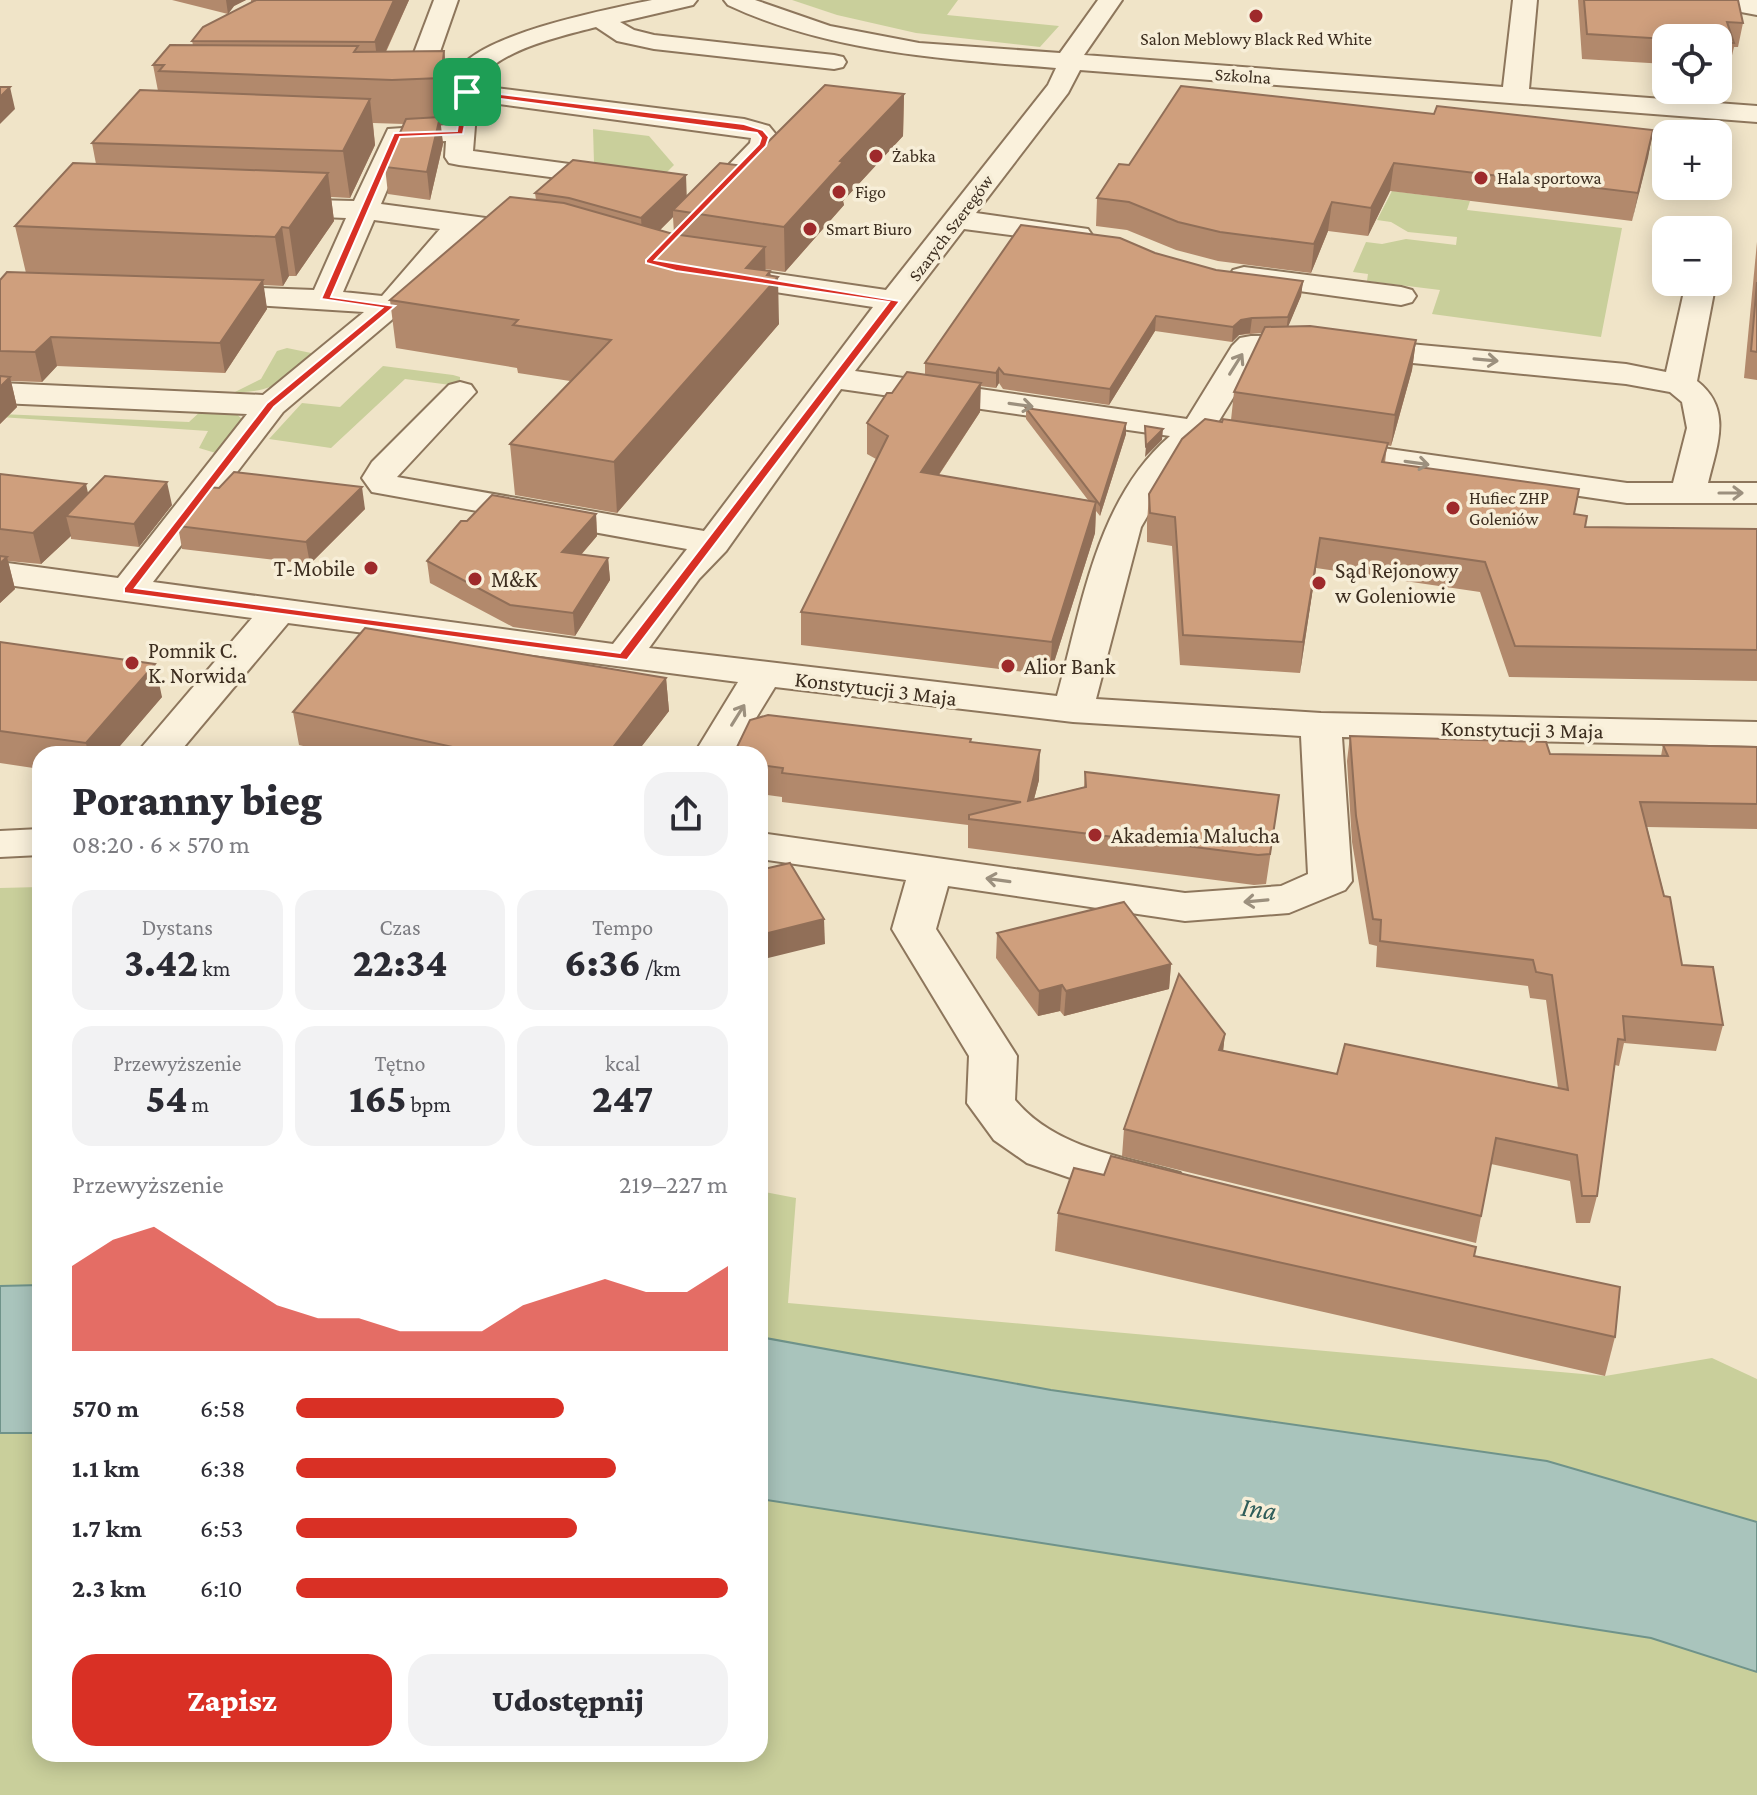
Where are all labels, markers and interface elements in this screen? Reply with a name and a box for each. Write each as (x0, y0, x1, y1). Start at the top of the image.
marker: Salon Meblowy Black Red White (1247, 7, 1265, 25)
map controls (1652, 24, 1732, 296)
button: locate (1652, 24, 1732, 104)
place label: Salon Meblowy Black Red White (1140, 29, 1372, 49)
pin (433, 58, 501, 126)
street label: Szkolna (1214, 64, 1272, 88)
icon: arrive (445, 70, 489, 114)
button: + (1652, 120, 1732, 200)
place label: Żabka (892, 146, 936, 166)
marker: Żabka (867, 147, 885, 165)
place label: Hala sportowa (1497, 168, 1602, 188)
marker: Hala sportowa (1472, 169, 1490, 187)
street label: Szarych Szeregów (904, 170, 998, 285)
place label: Figo (855, 182, 886, 202)
marker: Figo (830, 183, 848, 201)
button: − (1652, 216, 1732, 296)
place label: Smart Biuro (826, 219, 912, 239)
marker: Smart Biuro (801, 220, 819, 238)
one-way arrow (1229, 353, 1245, 376)
one-way arrow (1472, 353, 1499, 368)
one-way arrow (1008, 398, 1033, 413)
one-way arrow (1404, 456, 1429, 471)
one-way arrow (1717, 485, 1744, 501)
place label: Hufiec ZHP Goleniów (1469, 488, 1549, 529)
marker: Hufiec ZHP Goleniów (1444, 499, 1462, 517)
place label: T-Mobile (274, 556, 355, 581)
place label: Sąd Rejonowy w Goleniowie (1335, 558, 1459, 608)
marker: T-Mobile (362, 559, 380, 577)
place label: M&K (491, 567, 538, 592)
marker: M&K (466, 570, 484, 588)
marker: Sąd Rejonowy w Goleniowie (1310, 574, 1328, 592)
place label: Pomnik C. K. Norwida (148, 638, 247, 688)
marker: Pomnik C. K. Norwida (123, 654, 141, 672)
place label: Alior Bank (1024, 654, 1116, 679)
marker: Alior Bank (999, 657, 1017, 675)
street label: Konstytucji 3 Maja (794, 666, 958, 711)
one-way arrow (731, 704, 747, 727)
street label: Konstytucji 3 Maja (1440, 716, 1604, 743)
button: share (644, 772, 728, 856)
text: Poranny bieg (72, 776, 323, 824)
place label: Akademia Malucha (1111, 823, 1280, 848)
marker: Akademia Malucha (1086, 826, 1104, 844)
text: 08:20 · 6 × 570 m (72, 830, 250, 859)
one-way arrow (986, 872, 1011, 887)
one-way arrow (1243, 894, 1270, 909)
text: Dystans (142, 915, 213, 940)
text: Czas (379, 915, 421, 940)
text: Tempo (592, 915, 653, 940)
text: 3.42 (124, 940, 198, 985)
text: 22:34 (353, 940, 447, 985)
text: 6:36 (564, 940, 641, 985)
text: km (198, 956, 230, 981)
text: /km (641, 956, 681, 981)
text: Przewyższenie (113, 1051, 242, 1076)
text: Tętno (375, 1051, 425, 1076)
text: kcal (605, 1051, 640, 1076)
text: 54 (145, 1076, 187, 1121)
text: 165 (349, 1076, 406, 1121)
text: 247 (592, 1076, 654, 1121)
text: m (187, 1092, 209, 1117)
text: bpm (406, 1092, 451, 1117)
text: Przewyższenie (72, 1170, 224, 1199)
text: 219–227 m (619, 1170, 728, 1199)
text: 570 m (72, 1394, 139, 1423)
text: 6:58 (200, 1394, 245, 1423)
text: 1.1 km (72, 1454, 140, 1483)
text: 6:38 (200, 1454, 245, 1483)
water label: Ina (1239, 1491, 1279, 1526)
text: 1.7 km (72, 1514, 142, 1543)
text: 6:53 (200, 1514, 243, 1543)
text: 2.3 km (72, 1574, 146, 1603)
text: 6:10 (200, 1574, 242, 1603)
button: Zapisz (72, 1654, 392, 1746)
button: Udostępnij (408, 1654, 728, 1746)

